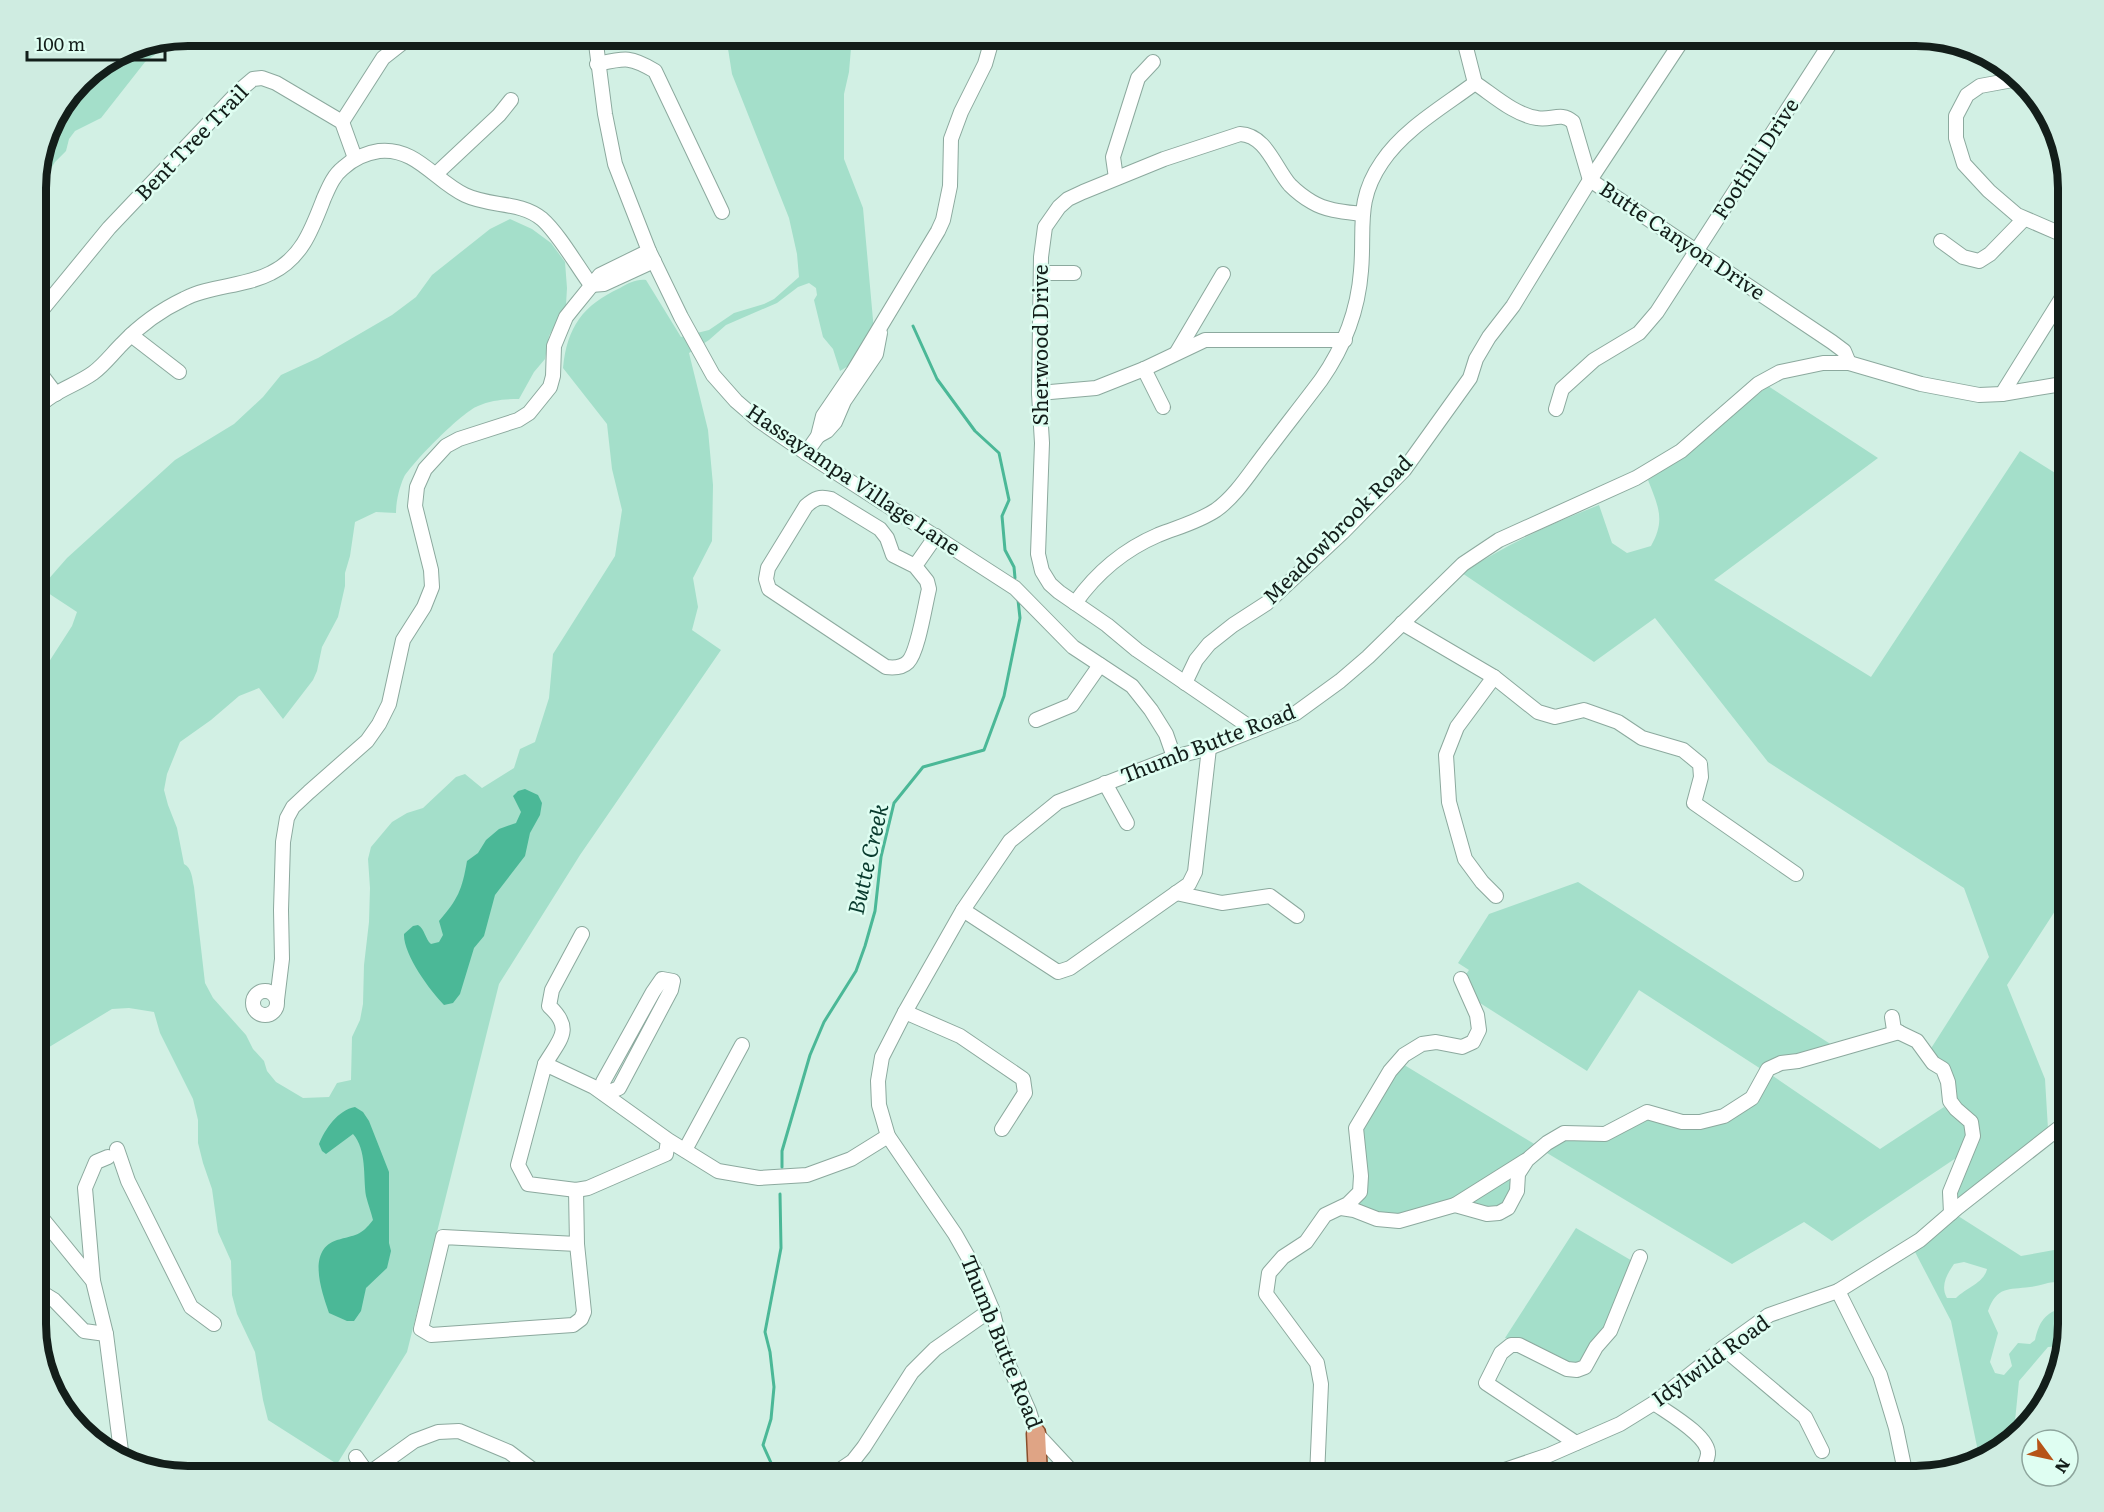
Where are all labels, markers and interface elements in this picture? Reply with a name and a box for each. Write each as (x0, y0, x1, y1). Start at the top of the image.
scale bar (27, 24, 165, 62)
text: 100 m (36, 30, 85, 57)
street label: Bent Tree Trail (126, 76, 254, 207)
street label: Foothill Drive (1703, 91, 1805, 224)
street label: Butte Canyon Drive (1594, 172, 1772, 306)
street label: Sherwood Drive (1023, 264, 1054, 426)
street label: Hassayampa Village Lane (741, 394, 968, 561)
street label: Meadowbrook Road (1255, 446, 1418, 610)
street label: Thumb Butte Road (1115, 694, 1299, 789)
water label: Butte Creek (838, 800, 895, 917)
street label: Thumb Butte Road (954, 1250, 1052, 1433)
street label: Idylwild Road (1644, 1306, 1775, 1412)
north arrow (2020, 1428, 2080, 1488)
text: N (2050, 1455, 2077, 1479)

